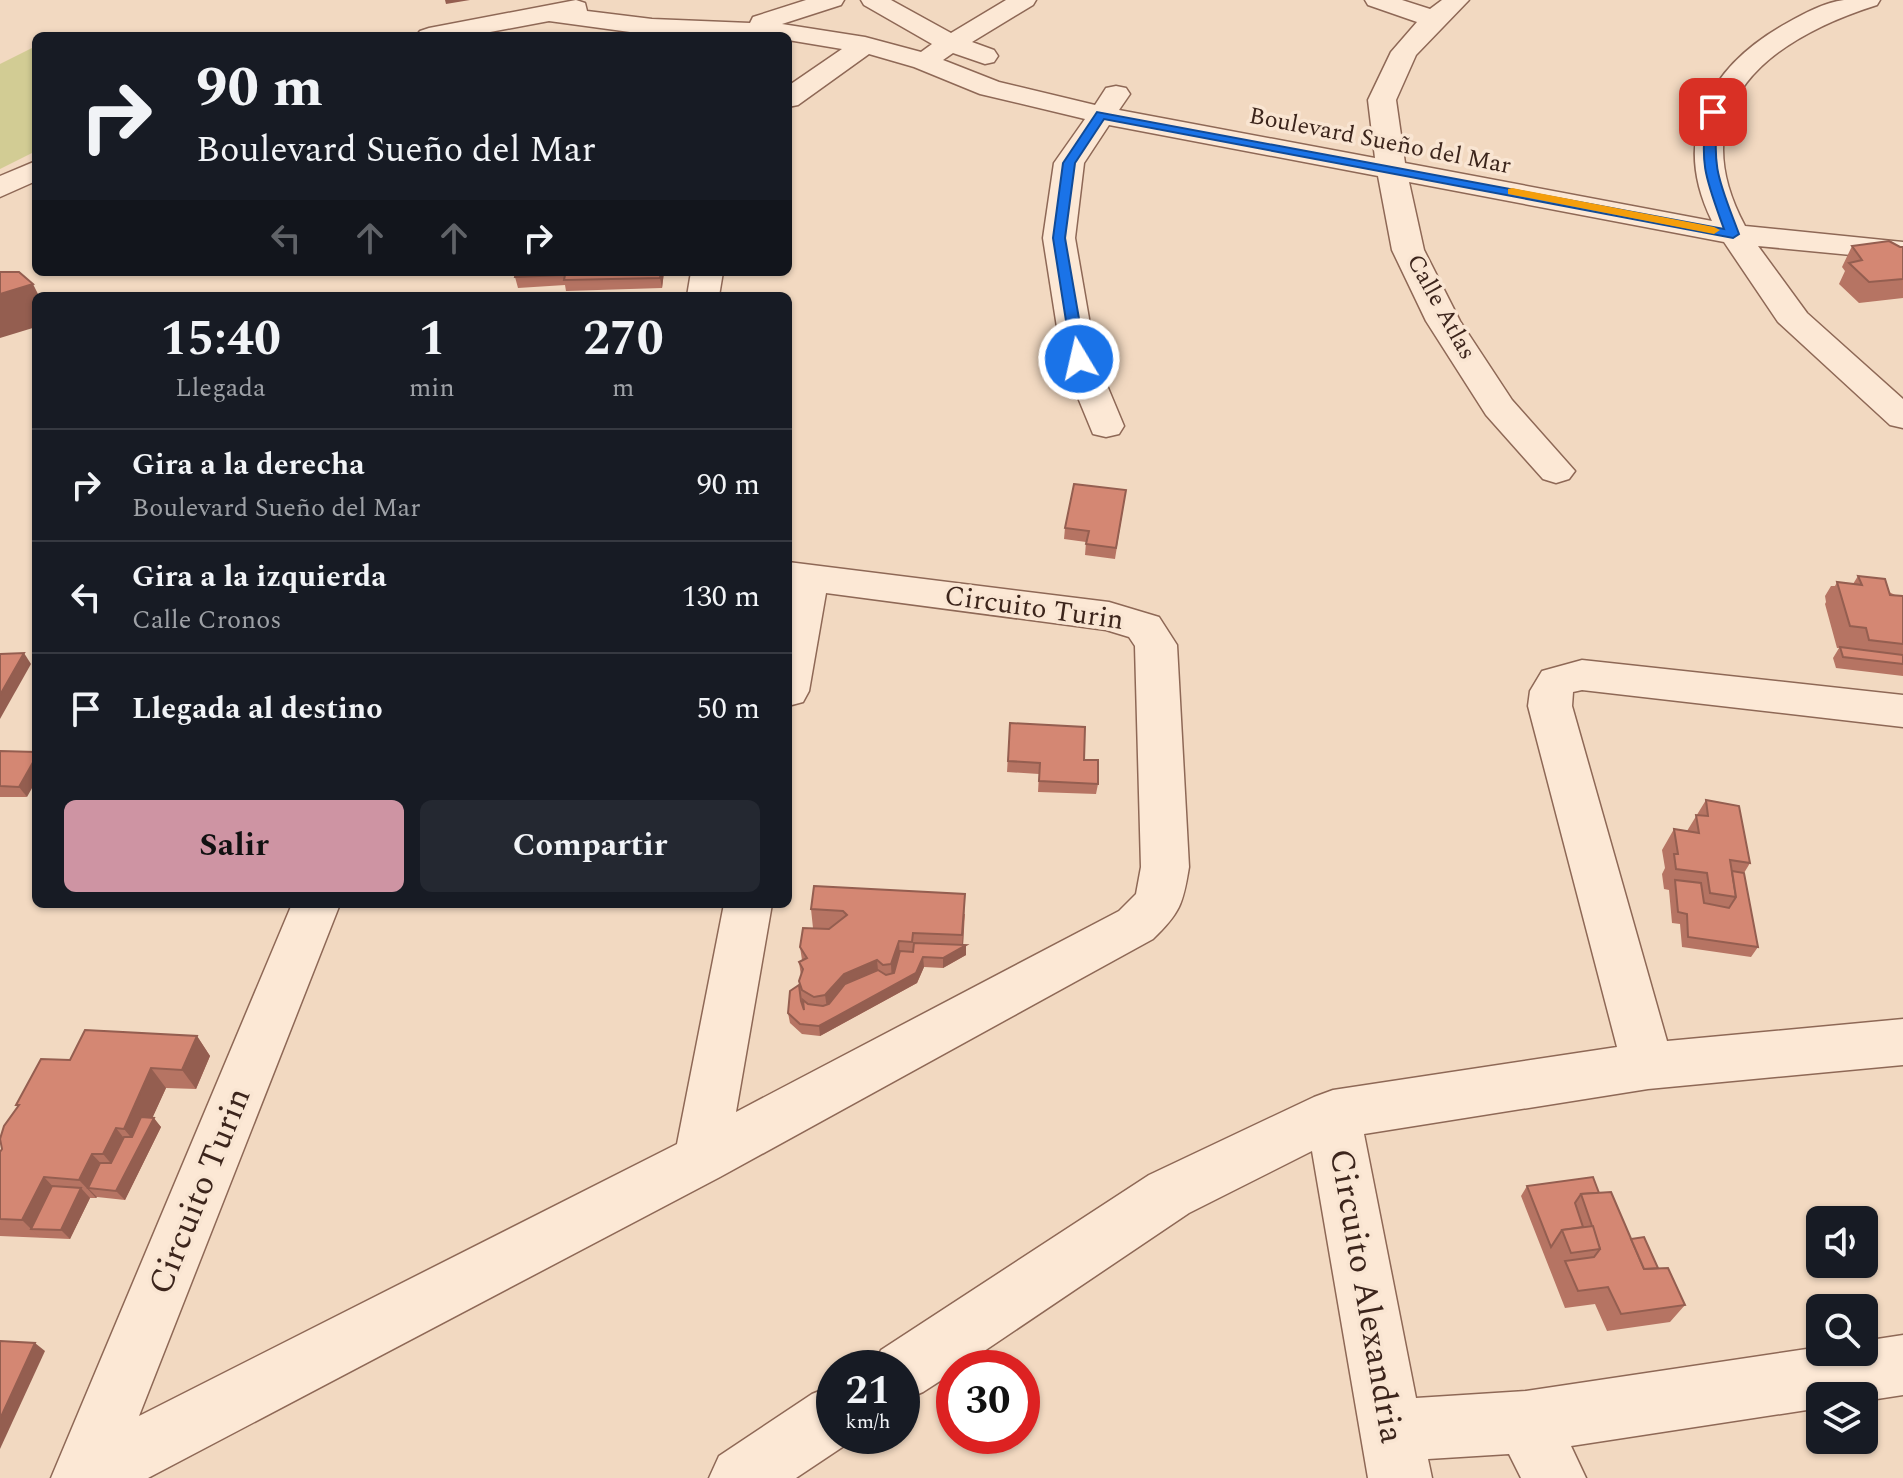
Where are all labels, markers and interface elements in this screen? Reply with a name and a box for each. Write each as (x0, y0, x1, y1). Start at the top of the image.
text: 90 m (196, 46, 323, 131)
icon: right (64, 64, 168, 168)
pin (1679, 78, 1747, 146)
icon: arrive (1691, 90, 1735, 134)
street label: Boulevard Sueño del Mar (1246, 98, 1514, 184)
text: Boulevard Sueño del Mar (196, 123, 596, 178)
icon: left (264, 216, 308, 260)
icon: ahead (348, 216, 392, 260)
icon: ahead (432, 216, 476, 260)
icon: right (516, 216, 560, 260)
street label: Calle Atlas (1397, 248, 1485, 366)
text: 15:40 (160, 303, 281, 376)
text: 1 (418, 303, 445, 376)
text: 270 (583, 303, 664, 376)
position arrow (1037, 317, 1121, 401)
text: Llegada (175, 368, 266, 408)
text: min (409, 368, 455, 408)
text: m (612, 368, 634, 408)
text: Gira a la derecha (132, 442, 365, 488)
text: 90 m (697, 462, 760, 508)
icon: right (64, 463, 108, 507)
text: Boulevard Sueño del Mar (132, 488, 421, 528)
text: Gira a la izquierda (132, 554, 387, 600)
text: 130 m (682, 574, 760, 620)
street label: Circuito Turin (942, 574, 1126, 642)
icon: left (64, 575, 108, 619)
text: Calle Cronos (132, 600, 281, 640)
text: Llegada al destino (132, 686, 383, 732)
text: 50 m (697, 686, 760, 732)
icon: arrive (64, 687, 108, 731)
button: Salir (64, 800, 404, 892)
button: Compartir (420, 800, 760, 892)
street label: Circuito Turin (135, 1080, 265, 1302)
street label: Circuito Alexandria (1315, 1145, 1418, 1448)
map controls (1806, 1206, 1878, 1454)
button: sound (1806, 1206, 1878, 1278)
button: search (1806, 1294, 1878, 1366)
speed limit sign: 30 (936, 1350, 1040, 1454)
text: 21 (846, 1361, 890, 1422)
button: layers (1806, 1382, 1878, 1454)
text: km/h (846, 1407, 891, 1437)

